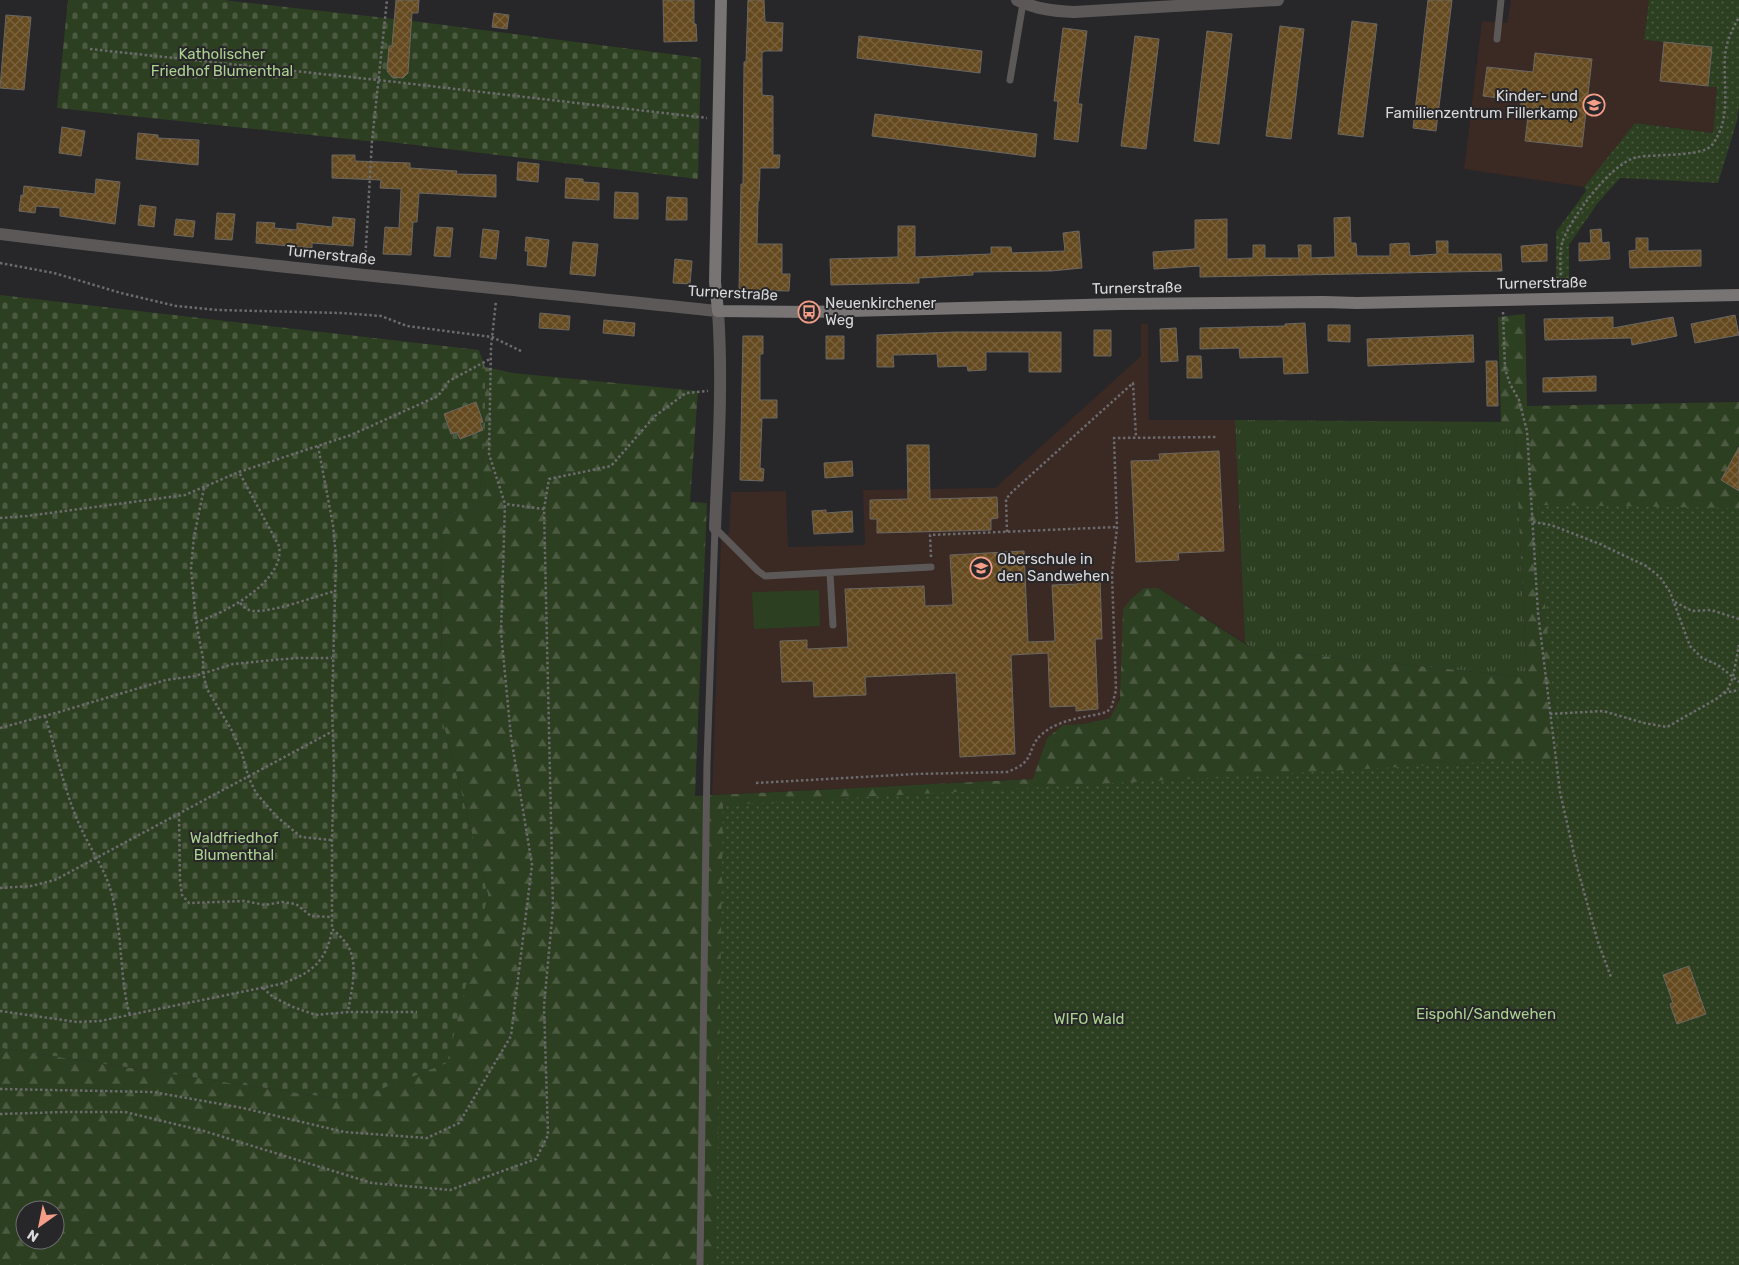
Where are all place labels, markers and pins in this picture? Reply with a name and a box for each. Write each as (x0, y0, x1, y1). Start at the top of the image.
place label: Kinder- und Familienzentrum Fillerkamp (1385, 87, 1578, 122)
school or university icon: Kinder- und Familienzentrum Fillerkamp (1582, 93, 1606, 117)
place label: Neuenkirchener Weg (825, 294, 937, 329)
bus stop icon: Neuenkirchener Weg (797, 300, 821, 324)
place label: Oberschule in den Sandwehen (997, 550, 1110, 585)
school or university icon: Oberschule in den Sandwehen (969, 556, 993, 580)

